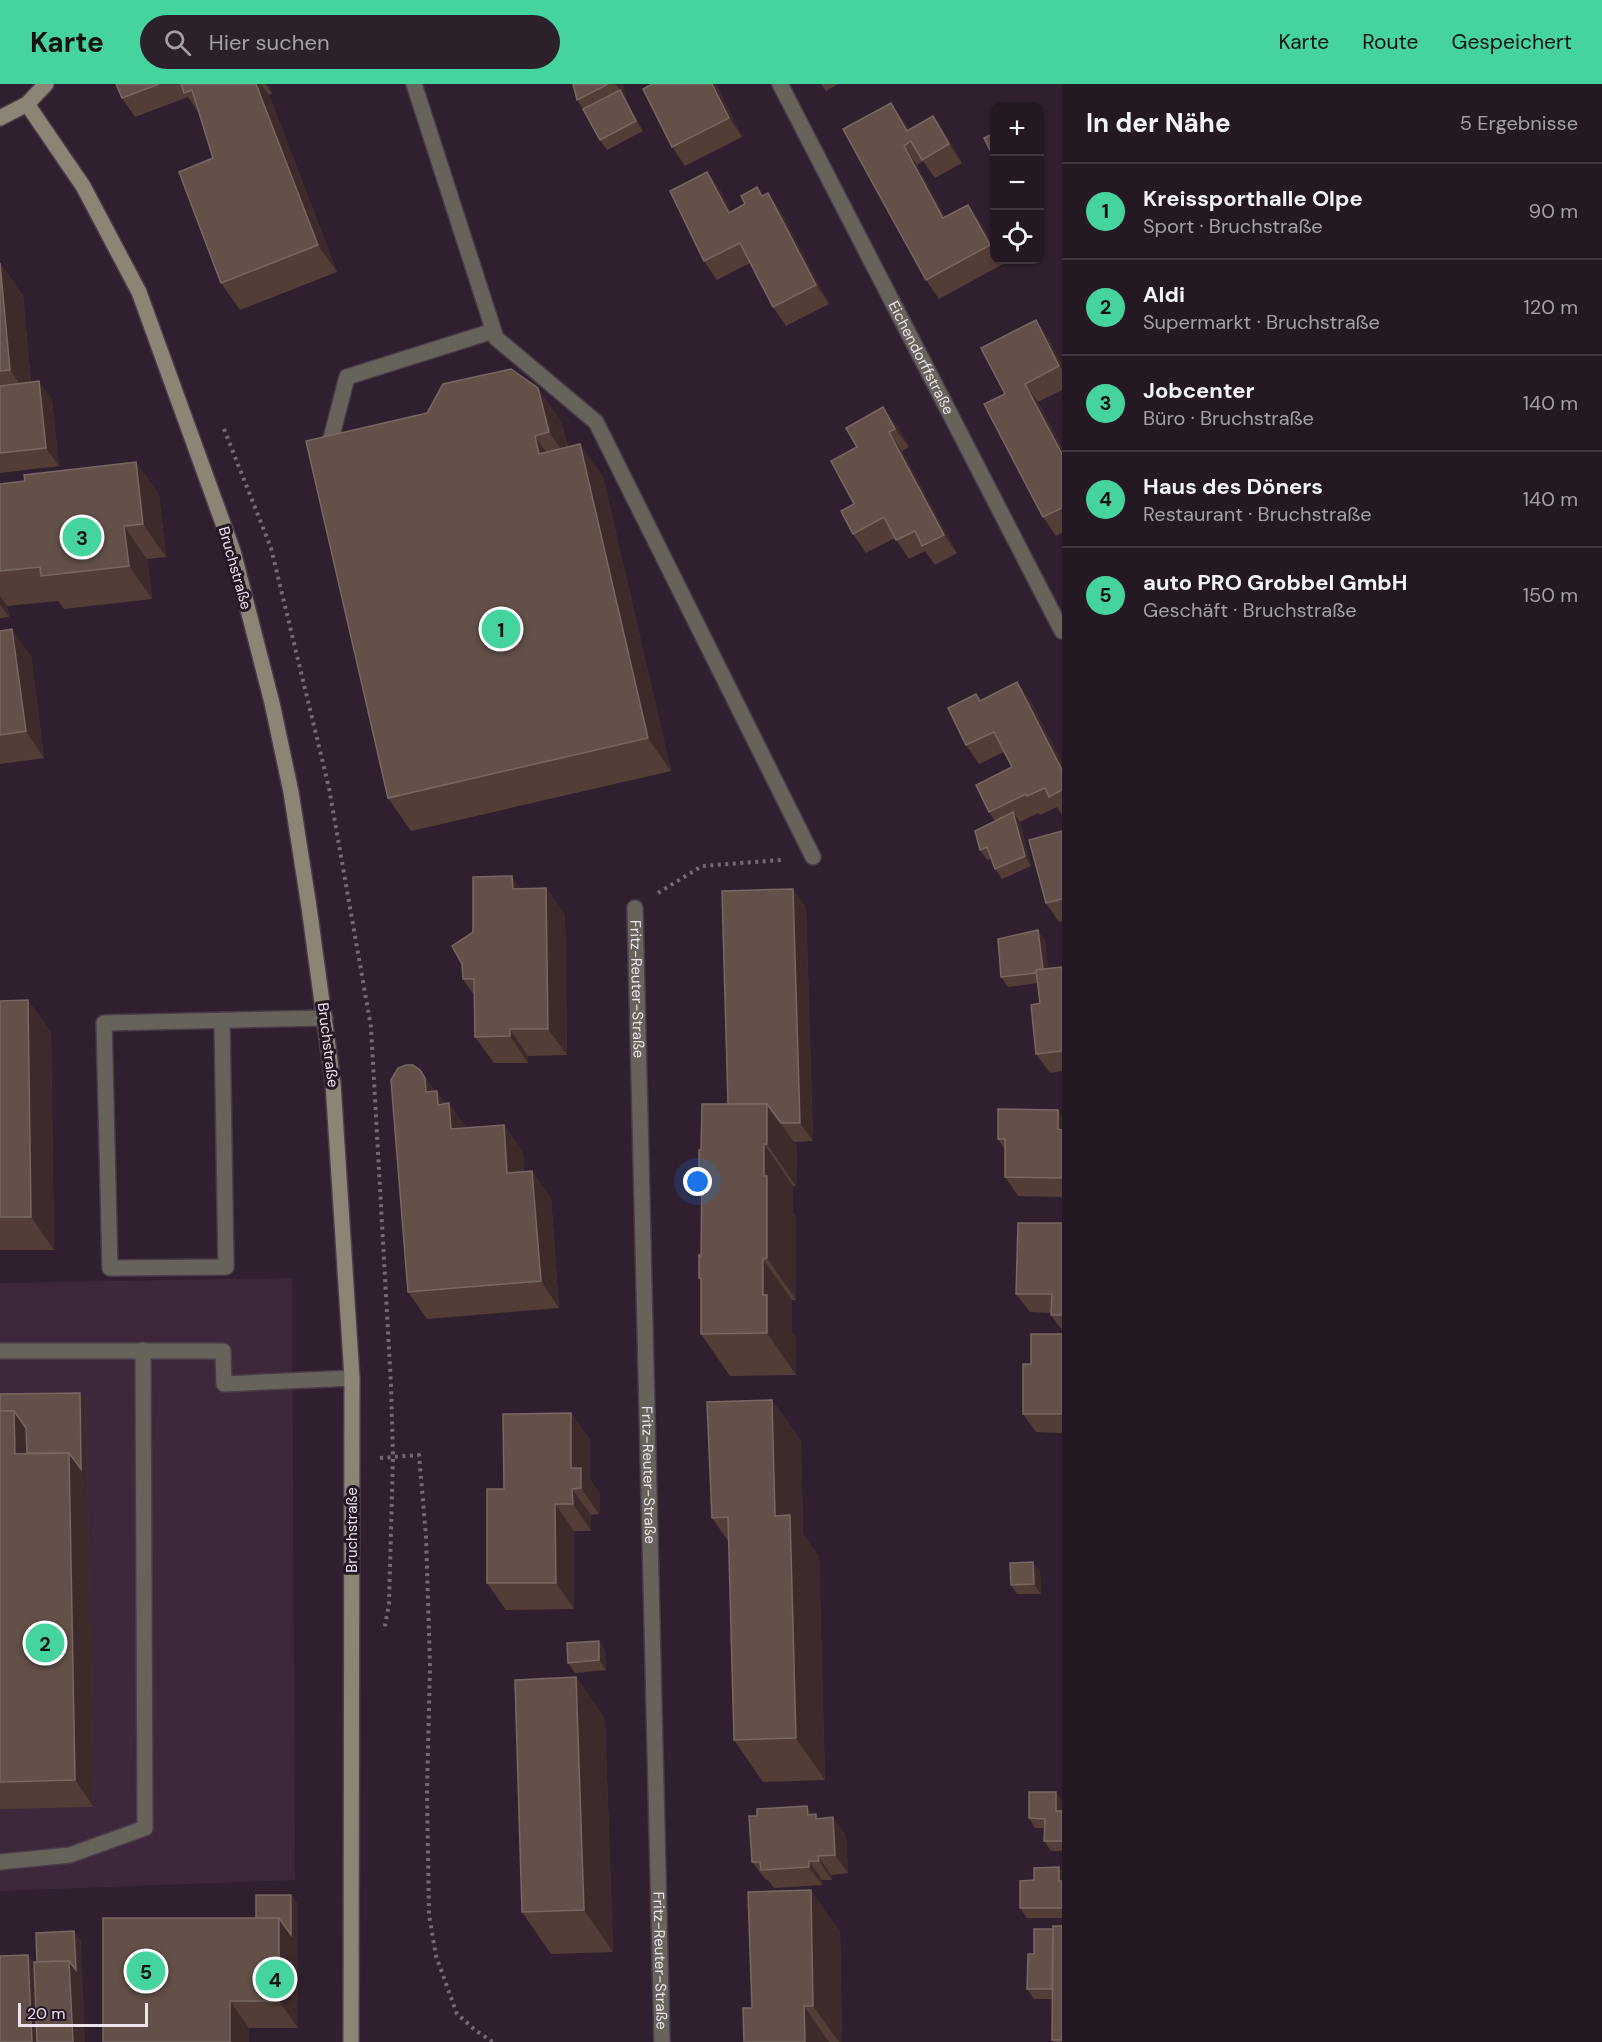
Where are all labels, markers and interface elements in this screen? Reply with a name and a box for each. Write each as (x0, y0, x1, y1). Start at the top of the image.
search box (140, 15, 560, 69)
text: Karte (30, 24, 104, 61)
icon: search (161, 26, 194, 59)
text: Hier suchen (209, 28, 330, 57)
text: Karte (1278, 28, 1329, 56)
text: Route (1362, 28, 1418, 56)
text: Gespeichert (1451, 28, 1572, 56)
map controls (990, 102, 1044, 264)
button: + (990, 102, 1044, 156)
text: In der Nähe (1086, 106, 1231, 140)
text: 5 Ergebnisse (1460, 110, 1578, 136)
button: − (990, 156, 1044, 210)
text: Kreissporthalle Olpe (1143, 184, 1363, 213)
text: 1 (1102, 198, 1109, 224)
text: 90 m (1529, 198, 1578, 224)
button: locate (990, 210, 1044, 264)
text: Sport · Bruchstraße (1143, 213, 1323, 239)
text: Aldi (1143, 280, 1185, 309)
text: 2 (1100, 294, 1111, 320)
text: 120 m (1524, 294, 1578, 320)
street label: Eichendorffstraße (884, 297, 959, 418)
text: Supermarkt · Bruchstraße (1143, 309, 1380, 335)
text: Jobcenter (1143, 376, 1254, 405)
text: 3 (1099, 390, 1112, 416)
text: 140 m (1523, 390, 1578, 416)
text: Büro · Bruchstraße (1143, 405, 1314, 431)
text: Haus des Döners (1143, 472, 1323, 501)
text: 4 (1099, 486, 1112, 512)
text: 140 m (1523, 486, 1578, 512)
text: Restaurant · Bruchstraße (1143, 501, 1372, 527)
pin: 3 (62, 514, 101, 560)
street label: Bruchstraße (214, 524, 256, 612)
text: auto PRO Grobbel GmbH (1143, 568, 1408, 597)
text: 5 (1099, 582, 1112, 608)
text: 150 m (1523, 582, 1578, 608)
text: Geschäft · Bruchstraße (1143, 597, 1357, 623)
pin: 1 (482, 606, 520, 652)
street label: Fritz-Reuter-Straße (625, 920, 649, 1058)
street label: Bruchstraße (313, 1001, 343, 1089)
your location (683, 1167, 712, 1196)
street label: Fritz-Reuter-Straße (637, 1406, 660, 1544)
street label: Bruchstraße (342, 1487, 362, 1573)
pin: 2 (26, 1620, 64, 1666)
street label: Fritz-Reuter-Straße (648, 1891, 672, 2030)
pin: 5 (126, 1948, 166, 1994)
pin: 4 (256, 1956, 294, 2002)
scale bar (18, 2000, 148, 2028)
text: 20 m (27, 2003, 66, 2024)

